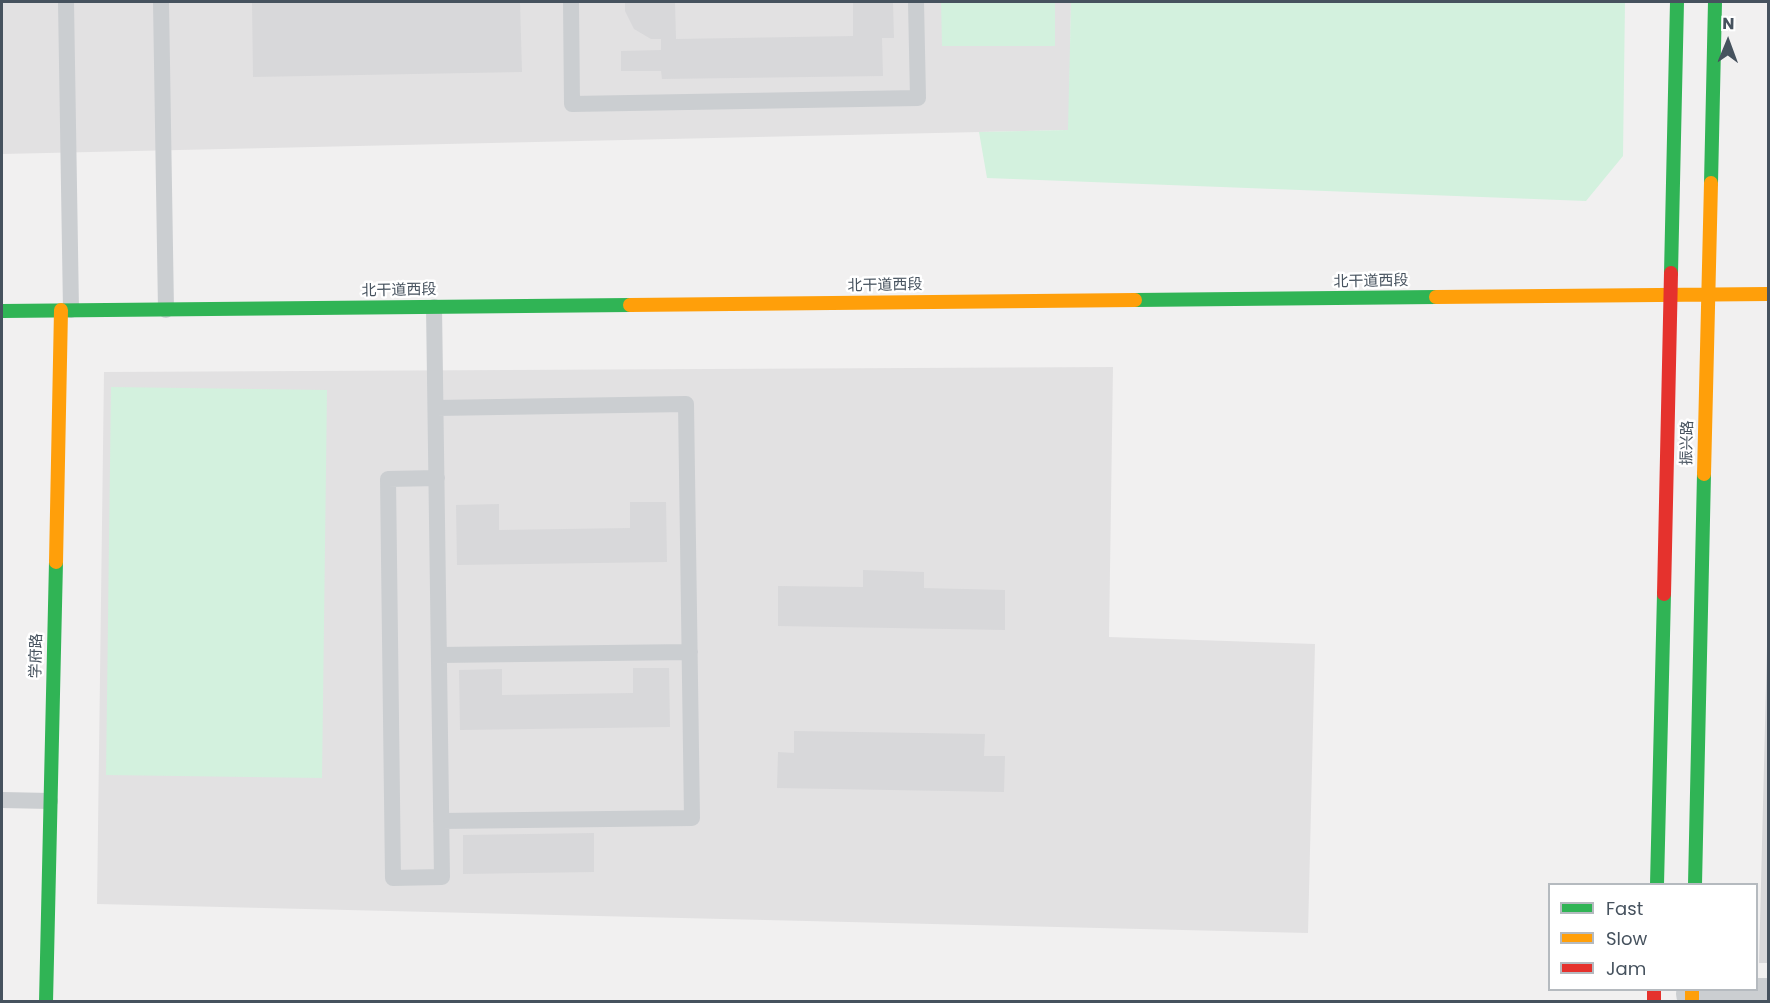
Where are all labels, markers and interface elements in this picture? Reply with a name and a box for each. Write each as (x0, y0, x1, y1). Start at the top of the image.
north arrow (1698, 12, 1758, 72)
text: N (1722, 12, 1735, 35)
street label: 北干道西段 (1333, 272, 1409, 292)
street label: 北干道西段 (847, 276, 923, 296)
street label: 北干道西段 (361, 281, 437, 301)
street label: 振兴路 (1679, 420, 1697, 466)
street label: 学府路 (28, 633, 46, 679)
legend (1548, 883, 1758, 991)
text: Fast (1606, 896, 1643, 921)
text: Slow (1606, 926, 1647, 951)
text: Jam (1606, 956, 1646, 981)

